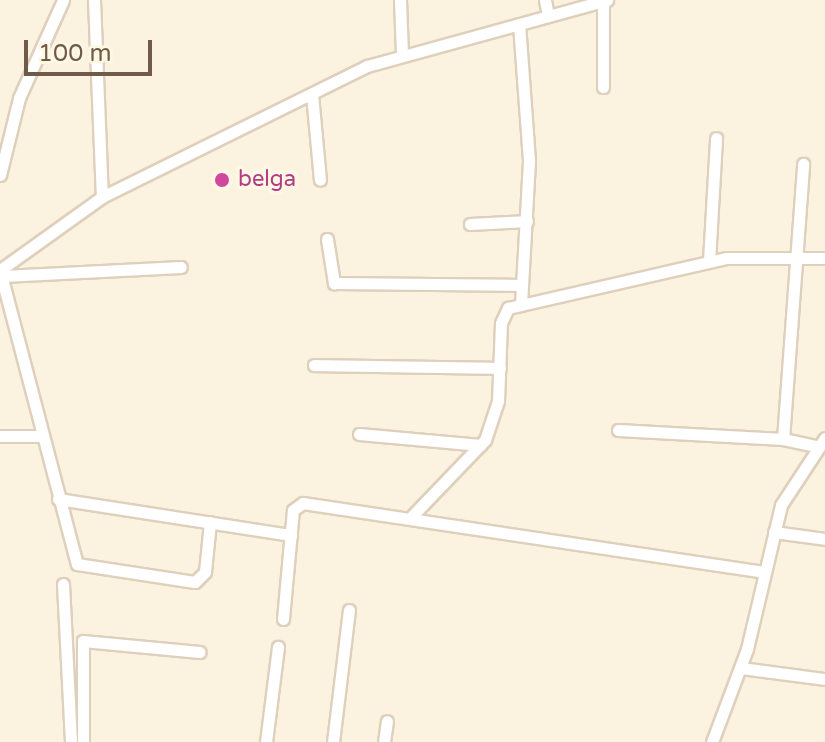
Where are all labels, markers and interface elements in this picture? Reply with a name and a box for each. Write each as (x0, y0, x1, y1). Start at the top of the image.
scale bar (28, 24, 156, 74)
text: 100 m (38, 39, 112, 68)
place label: belga (238, 167, 296, 193)
marker: belga (213, 171, 231, 189)

